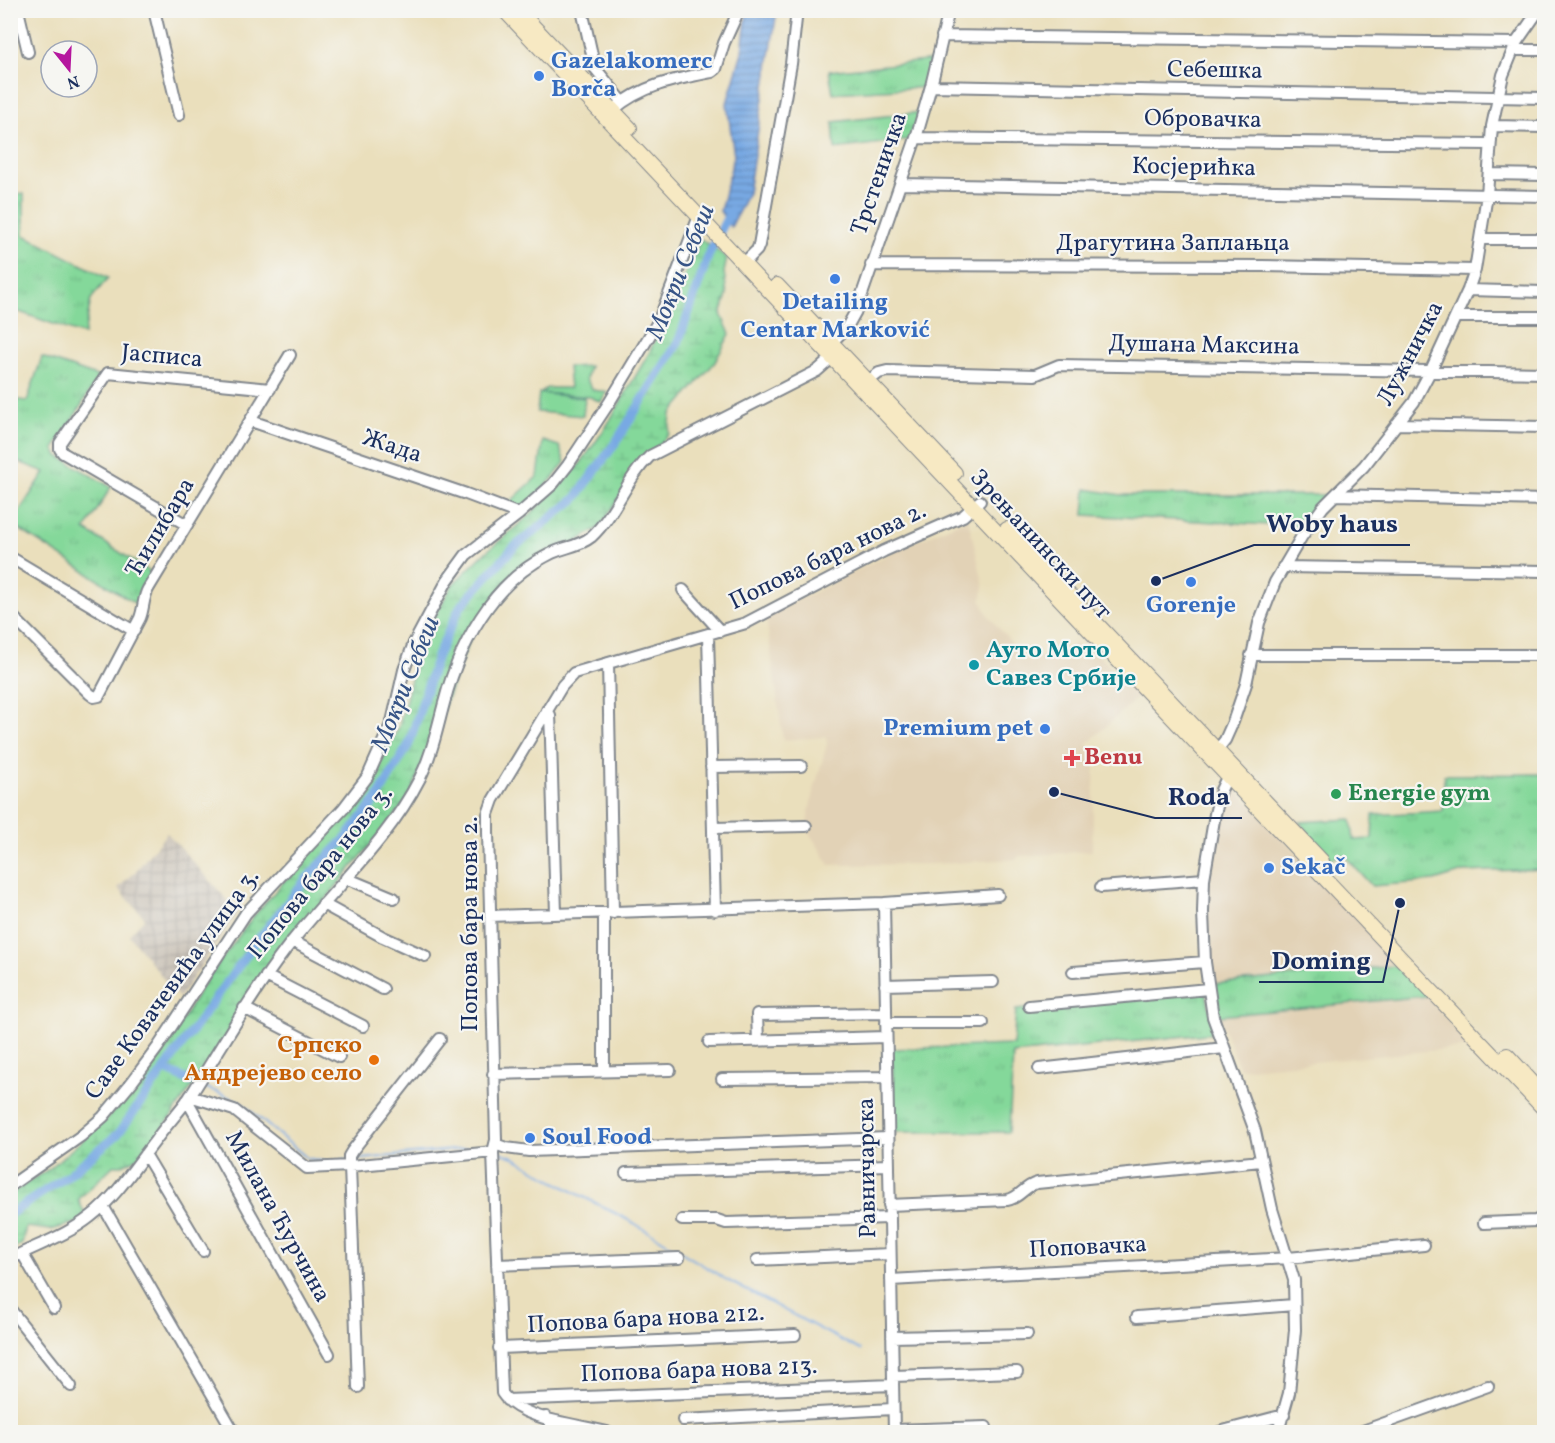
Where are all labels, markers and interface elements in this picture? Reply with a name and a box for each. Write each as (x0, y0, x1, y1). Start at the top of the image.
north arrow (39, 39, 99, 99)
place label: Gazelakomerc Borča (551, 45, 712, 107)
street label: Себешка (1167, 53, 1263, 89)
text: N (64, 69, 82, 94)
marker: Gazelakomerc Borča (532, 69, 546, 83)
street label: Обровачка (1144, 102, 1262, 138)
street label: Трстеничка (843, 108, 917, 240)
street label: Косјерићка (1132, 150, 1256, 186)
water label: Мокри Себеш (637, 199, 725, 346)
street label: Драгутина Заплањца (1056, 227, 1290, 261)
marker: Detailing Centar Marković (828, 272, 842, 286)
place label: Detailing Centar Marković (740, 286, 930, 348)
street label: Лужничка (1369, 295, 1453, 413)
street label: Душана Максина (1108, 327, 1300, 365)
street label: Јасписа (120, 336, 204, 378)
street label: Жада (358, 421, 426, 473)
street label: Зрењанински пут (961, 462, 1119, 628)
street label: Ћилибара (118, 472, 204, 584)
street label: Попова бара нова 2. (724, 494, 932, 620)
callout: Woby haus (1254, 501, 1410, 545)
text: Woby haus (1266, 507, 1398, 543)
marker: Gorenje (1184, 575, 1198, 589)
place label: Gorenje (1146, 589, 1236, 623)
water label: Мокри Себеш (362, 611, 450, 758)
place label: Ауто Мото Савез Србије (986, 634, 1136, 696)
marker: Ауто Мото Савез Србије (967, 658, 981, 672)
place label: Premium pet (883, 712, 1033, 746)
marker: Premium pet (1038, 722, 1052, 736)
place label: Benu (1084, 741, 1143, 775)
marker: Benu (1065, 751, 1079, 765)
callout: Roda (1155, 774, 1242, 818)
place label: Energie gym (1348, 777, 1490, 811)
street label: Попова бара нова 3. (240, 779, 402, 967)
text: Roda (1168, 780, 1230, 816)
marker: Energie gym (1329, 787, 1343, 801)
street label: Попова бара нова 2. (454, 816, 488, 1032)
place label: Sekač (1281, 851, 1346, 885)
marker: Sekač (1262, 861, 1276, 875)
street label: Саве Ковачевића улица 3. (77, 862, 269, 1108)
callout: Doming (1259, 938, 1383, 982)
text: Doming (1271, 944, 1371, 980)
place label: Српско Андрејево село (184, 1029, 362, 1091)
marker: Српско Андрејево село (367, 1053, 381, 1067)
street label: Равничарска (850, 1097, 886, 1239)
place label: Soul Food (542, 1121, 652, 1155)
street label: Милана Ћурчина (216, 1125, 338, 1309)
marker: Soul Food (523, 1131, 537, 1145)
street label: Поповачка (1028, 1228, 1148, 1268)
street label: Попова бара нова 212. (526, 1297, 766, 1343)
street label: Попова бара нова 213. (580, 1350, 818, 1392)

